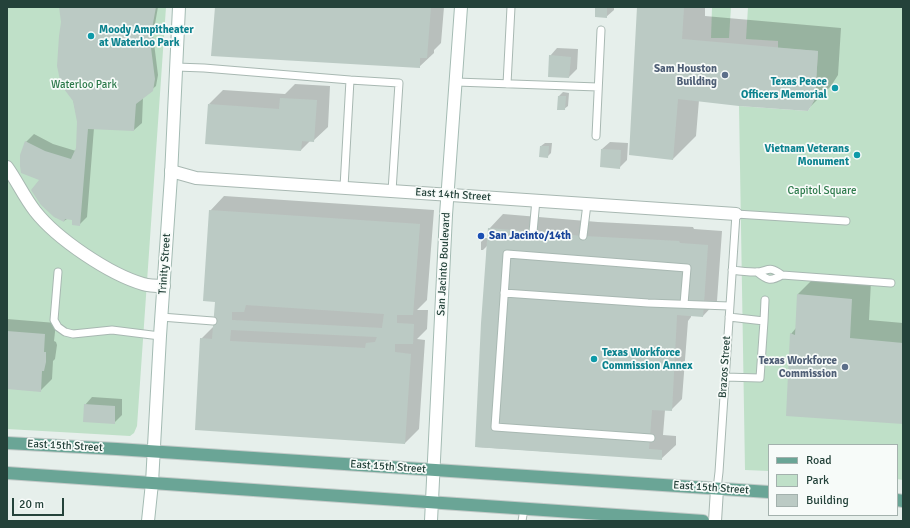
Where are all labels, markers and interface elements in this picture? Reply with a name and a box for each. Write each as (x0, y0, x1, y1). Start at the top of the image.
place label: Moody Ampitheater at Waterloo Park (99, 23, 193, 49)
marker: Moody Ampitheater at Waterloo Park (86, 31, 96, 41)
place label: Sam Houston Building (654, 62, 717, 88)
marker: Sam Houston Building (720, 70, 730, 80)
place label: Texas Peace Officers Memorial (741, 75, 827, 101)
park label: Waterloo Park (51, 78, 117, 92)
marker: Texas Peace Officers Memorial (830, 83, 840, 93)
place label: Vietnam Veterans Monument (765, 142, 849, 168)
marker: Vietnam Veterans Monument (852, 150, 862, 160)
park label: Capitol Square (788, 184, 856, 198)
street label: East 14th Street (415, 186, 491, 204)
street label: San Jacinto Boulevard (435, 212, 453, 316)
place label: San Jacinto/14th (489, 229, 571, 243)
marker: San Jacinto/14th (476, 231, 486, 241)
street label: Trinity Street (156, 233, 174, 295)
street label: Brazos Street (716, 335, 734, 399)
place label: Texas Workforce Commission Annex (602, 346, 693, 372)
marker: Texas Workforce Commission Annex (589, 354, 599, 364)
place label: Texas Workforce Commission (759, 354, 837, 380)
marker: Texas Workforce Commission (840, 362, 850, 372)
street label: East 15th Street (27, 437, 103, 455)
legend (768, 444, 898, 516)
text: Road (806, 453, 832, 468)
street label: East 15th Street (350, 458, 426, 476)
text: Park (806, 473, 829, 488)
street label: East 15th Street (673, 479, 749, 497)
scale bar (14, 490, 66, 516)
text: Building (806, 493, 849, 508)
text: 20 m (19, 497, 44, 512)

